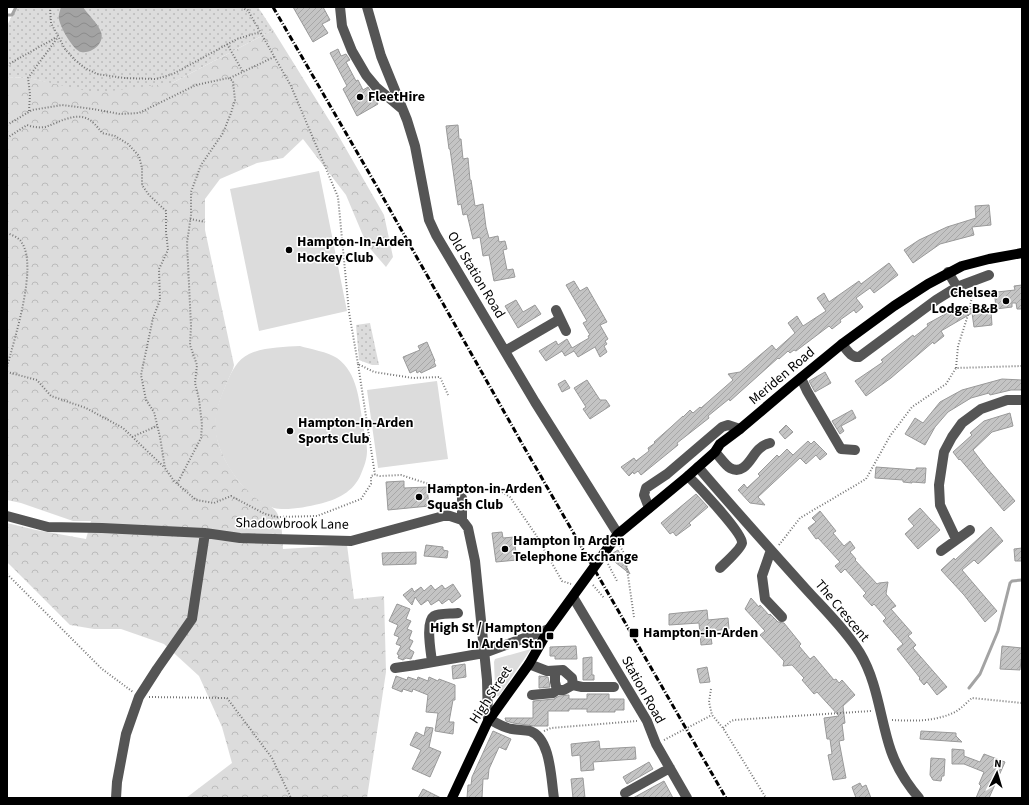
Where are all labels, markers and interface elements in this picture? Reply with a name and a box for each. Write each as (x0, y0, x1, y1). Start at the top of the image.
place label: FleetHire (368, 87, 425, 107)
marker: FleetHire (355, 92, 365, 102)
street label: Old Station Road (442, 228, 510, 322)
place label: Hampton-In-Arden Hockey Club (297, 232, 413, 268)
marker: Hampton-In-Arden Hockey Club (284, 245, 294, 255)
place label: Chelsea Lodge B&B (932, 283, 999, 319)
marker: Chelsea Lodge B&B (1001, 296, 1011, 306)
street label: Meriden Road (745, 342, 819, 410)
place label: Hampton-In-Arden Sports Club (298, 413, 414, 449)
marker: Hampton-In-Arden Sports Club (285, 426, 295, 436)
place label: Hampton-in-Arden Squash Club (427, 479, 542, 515)
marker: Hampton-in-Arden Squash Club (414, 492, 424, 502)
street label: Shadowbrook Lane (235, 513, 349, 535)
place label: Hampton In Arden Telephone Exchange (513, 531, 638, 567)
marker: Hampton In Arden Telephone Exchange (500, 544, 510, 554)
street label: The Crescent (810, 576, 874, 647)
place label: High St / Hampton In Arden Stn (430, 618, 542, 654)
place label: Hampton-in-Arden (643, 623, 758, 643)
marker: Hampton-in-Arden (628, 627, 640, 639)
marker: High St / Hampton In Arden Stn (545, 631, 555, 641)
street label: Station Road (616, 652, 670, 728)
street label: High Street (465, 662, 517, 728)
north arrow (977, 753, 1017, 793)
text: N (994, 756, 1002, 771)

